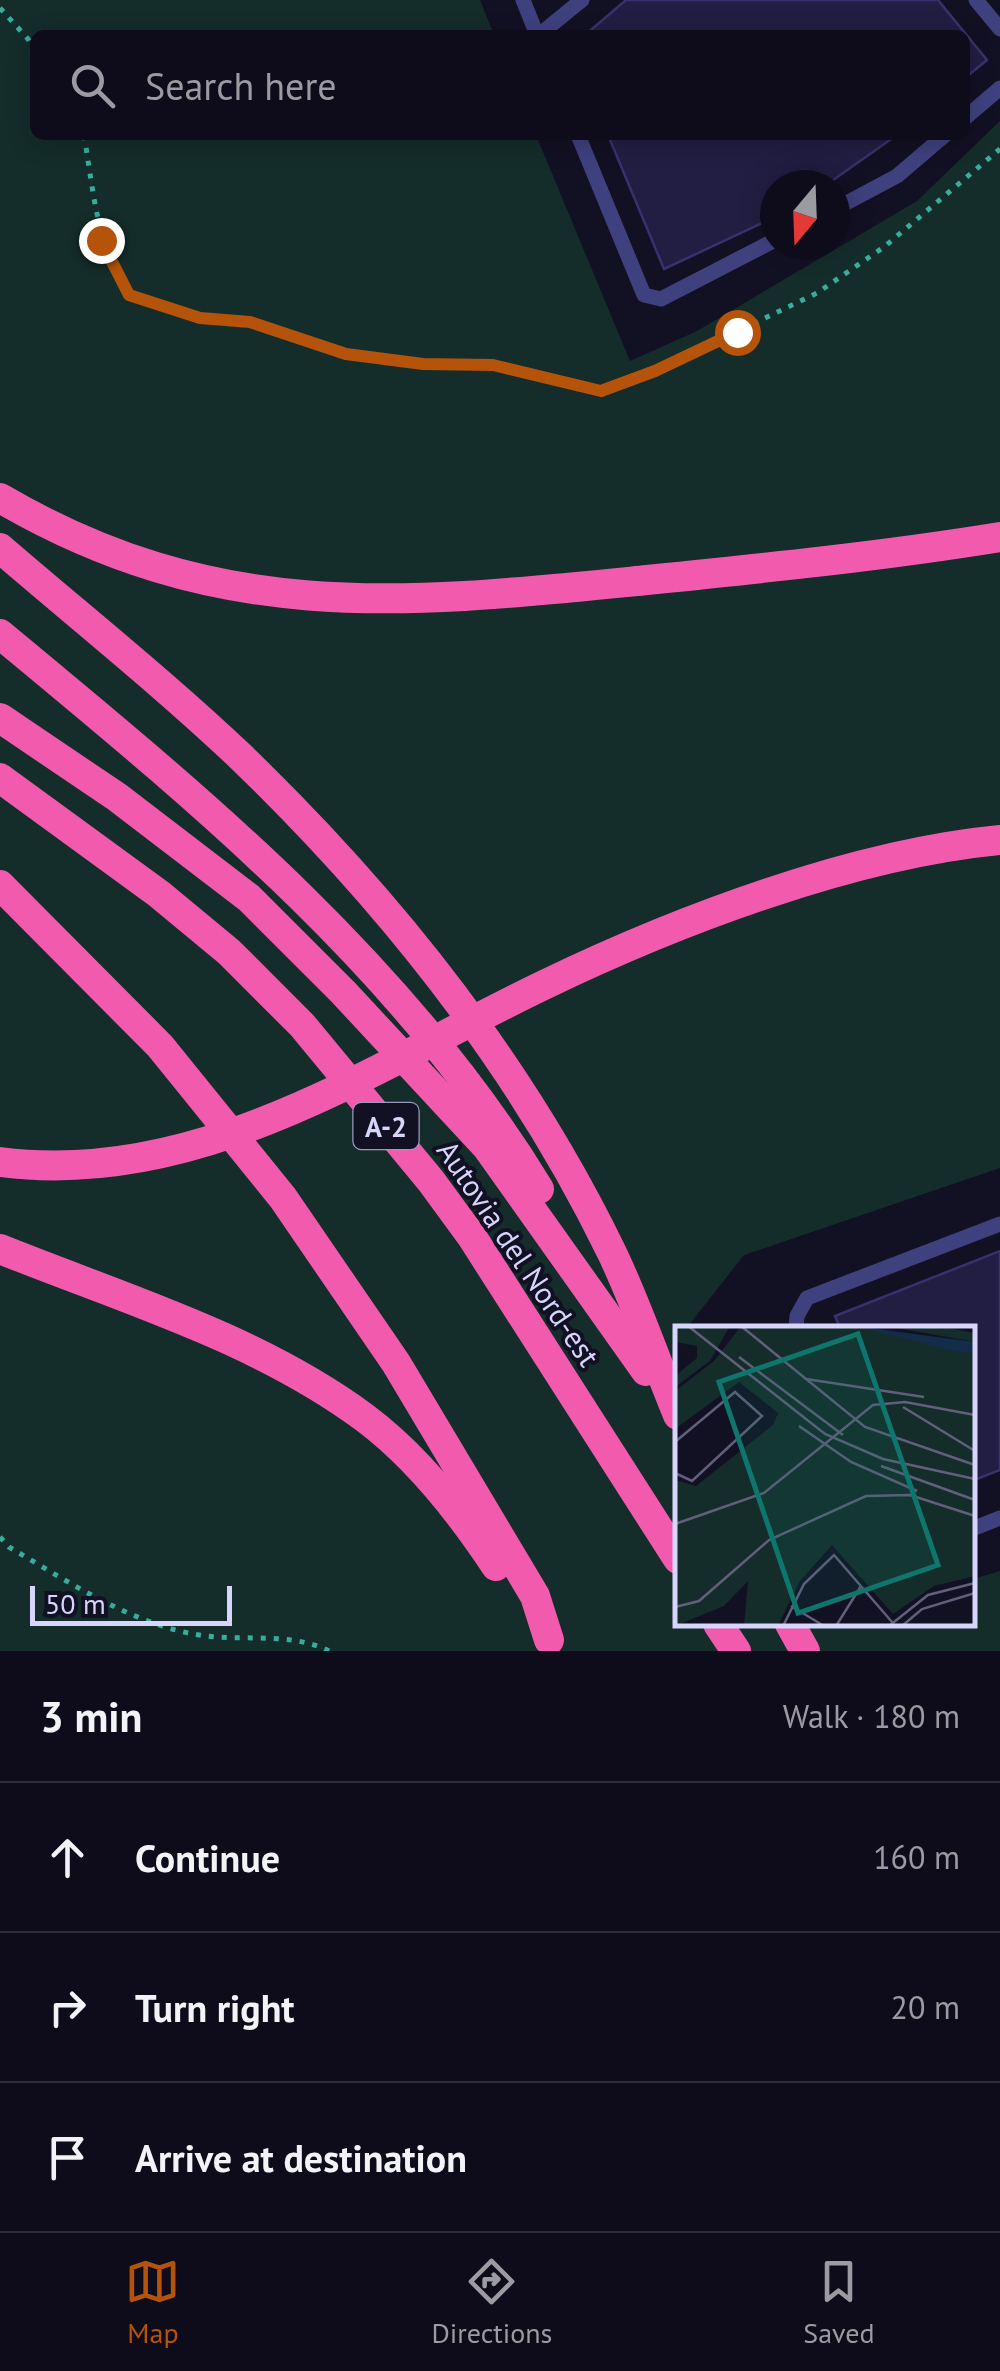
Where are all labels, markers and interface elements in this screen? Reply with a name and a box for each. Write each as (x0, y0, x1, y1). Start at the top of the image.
search box (30, 30, 970, 140)
icon: search (65, 58, 120, 113)
text: Search here (145, 61, 337, 110)
north arrow (760, 170, 850, 260)
route end (79, 218, 125, 264)
route start (715, 310, 761, 356)
road number: A-2 (354, 1103, 418, 1149)
street label: Autovia del Nord-est (429, 1133, 609, 1373)
inset map (675, 1326, 975, 1626)
scale bar (30, 1581, 232, 1626)
text: 50 m (45, 1585, 106, 1622)
text: 3 min (40, 1689, 142, 1744)
text: Walk · 180 m (783, 1695, 960, 1737)
icon: ahead (40, 1830, 95, 1885)
text: Continue (135, 1833, 280, 1882)
text: 160 m (873, 1836, 960, 1878)
icon: right (40, 1980, 95, 2035)
text: Turn right (135, 1983, 295, 2032)
text: 20 m (891, 1986, 960, 2028)
icon: arrive (40, 2130, 95, 2185)
text: Arrive at destination (135, 2133, 467, 2182)
tab: Map (125, 2254, 180, 2351)
tab: Directions (431, 2254, 552, 2351)
tab: Saved (803, 2254, 875, 2351)

